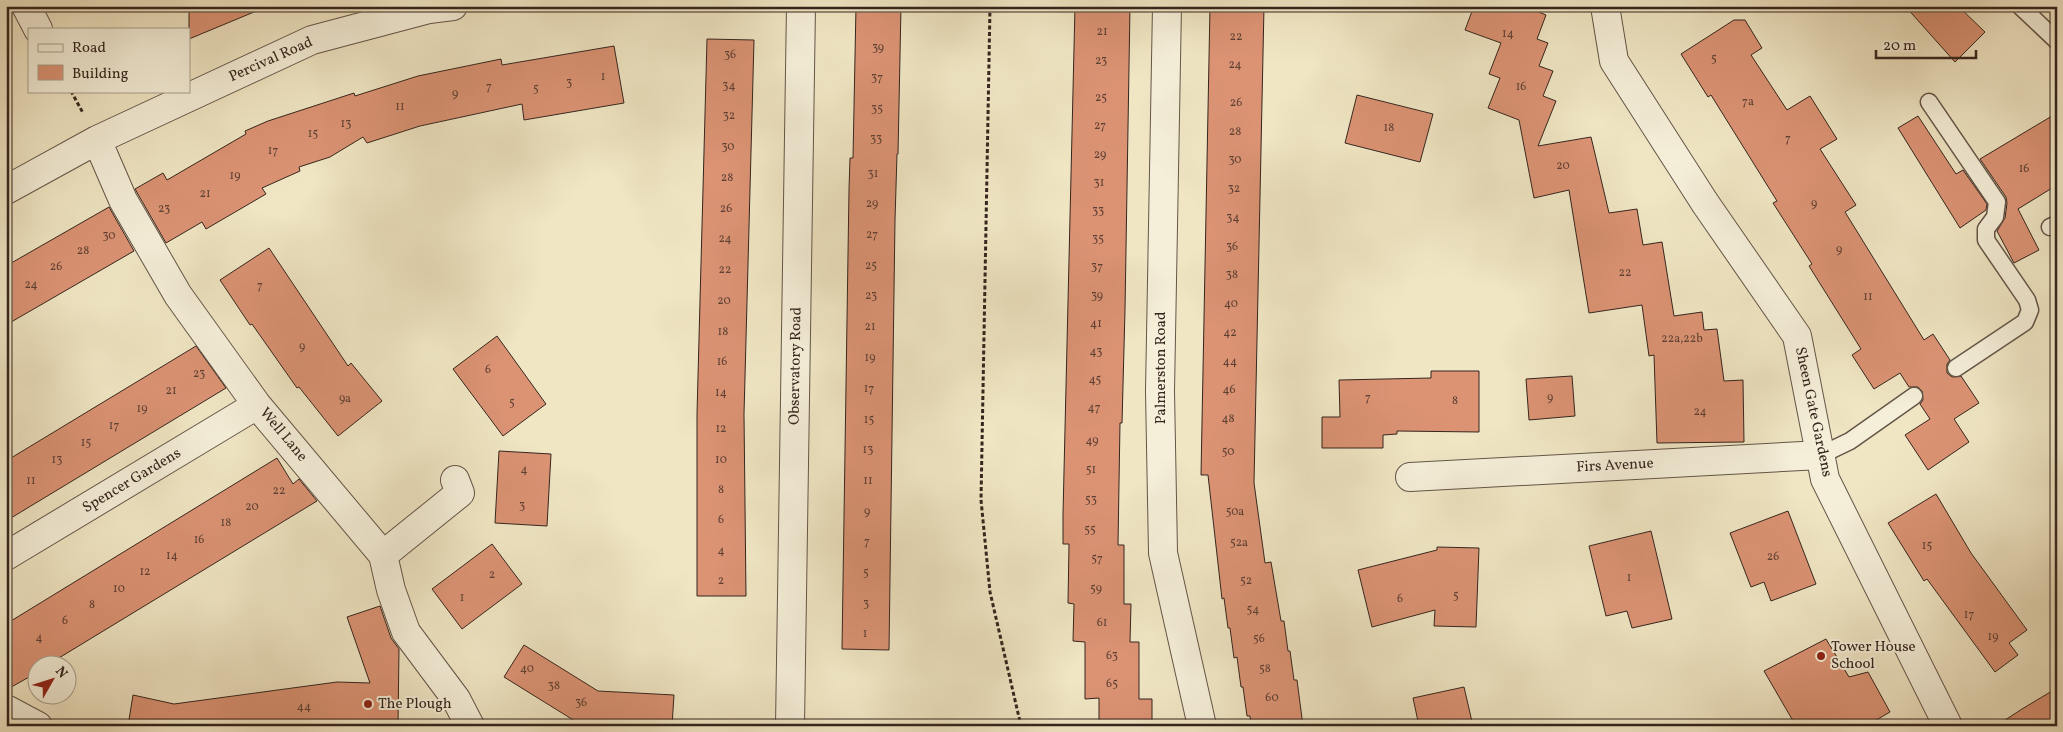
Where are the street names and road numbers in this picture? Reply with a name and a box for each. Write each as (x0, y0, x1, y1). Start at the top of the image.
street label: Percival Road (226, 32, 316, 88)
street label: Observatory Road (784, 307, 808, 425)
street label: Palmerston Road (1151, 312, 1172, 424)
street label: Sheen Gate Gardens (1789, 345, 1837, 479)
street label: Well Lane (254, 403, 312, 467)
street label: Spencer Gardens (79, 443, 185, 519)
street label: Firs Avenue (1576, 453, 1654, 479)

